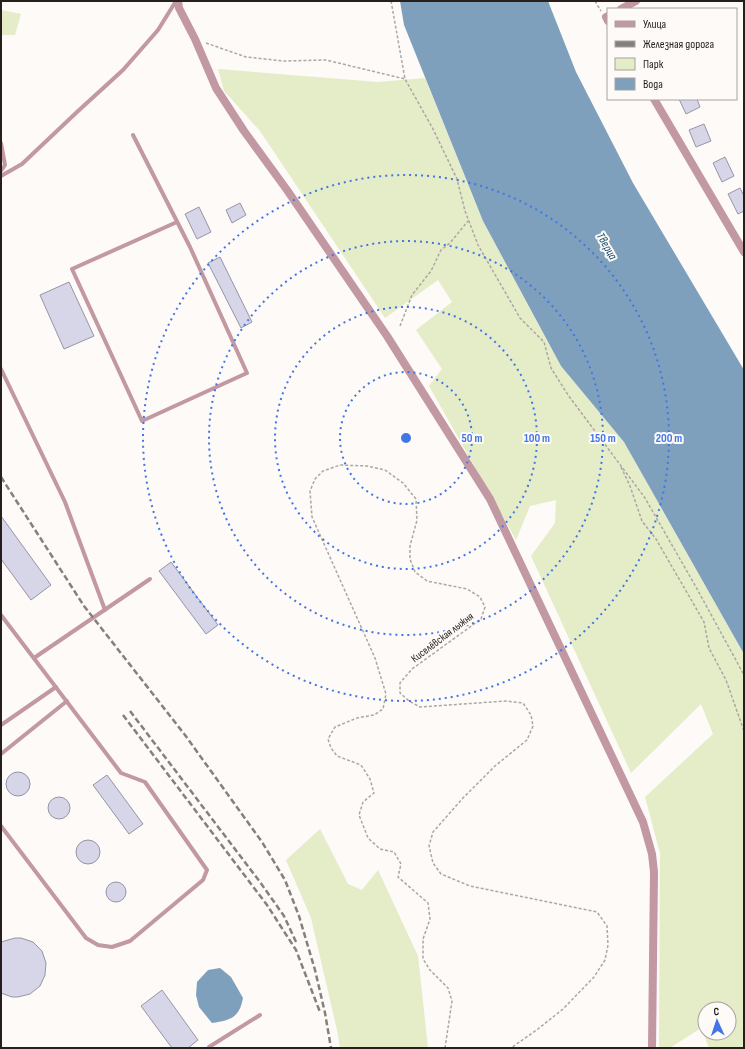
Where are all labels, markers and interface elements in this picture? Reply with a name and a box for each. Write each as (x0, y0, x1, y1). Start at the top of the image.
legend (607, 8, 737, 100)
text: Улица (643, 17, 667, 32)
text: Железная дорога (643, 37, 715, 52)
text: Парк (643, 57, 664, 72)
text: Вода (643, 77, 663, 92)
water label: Тверца (593, 230, 620, 263)
centre of rings (399, 431, 413, 445)
text: 50 m (462, 431, 482, 446)
text: 100 m (524, 431, 550, 446)
text: 150 m (590, 431, 616, 446)
text: 200 m (656, 431, 682, 446)
street label: Киселёвская лыжня (408, 610, 476, 665)
north arrow (697, 1001, 737, 1041)
text: С (713, 1005, 720, 1018)

